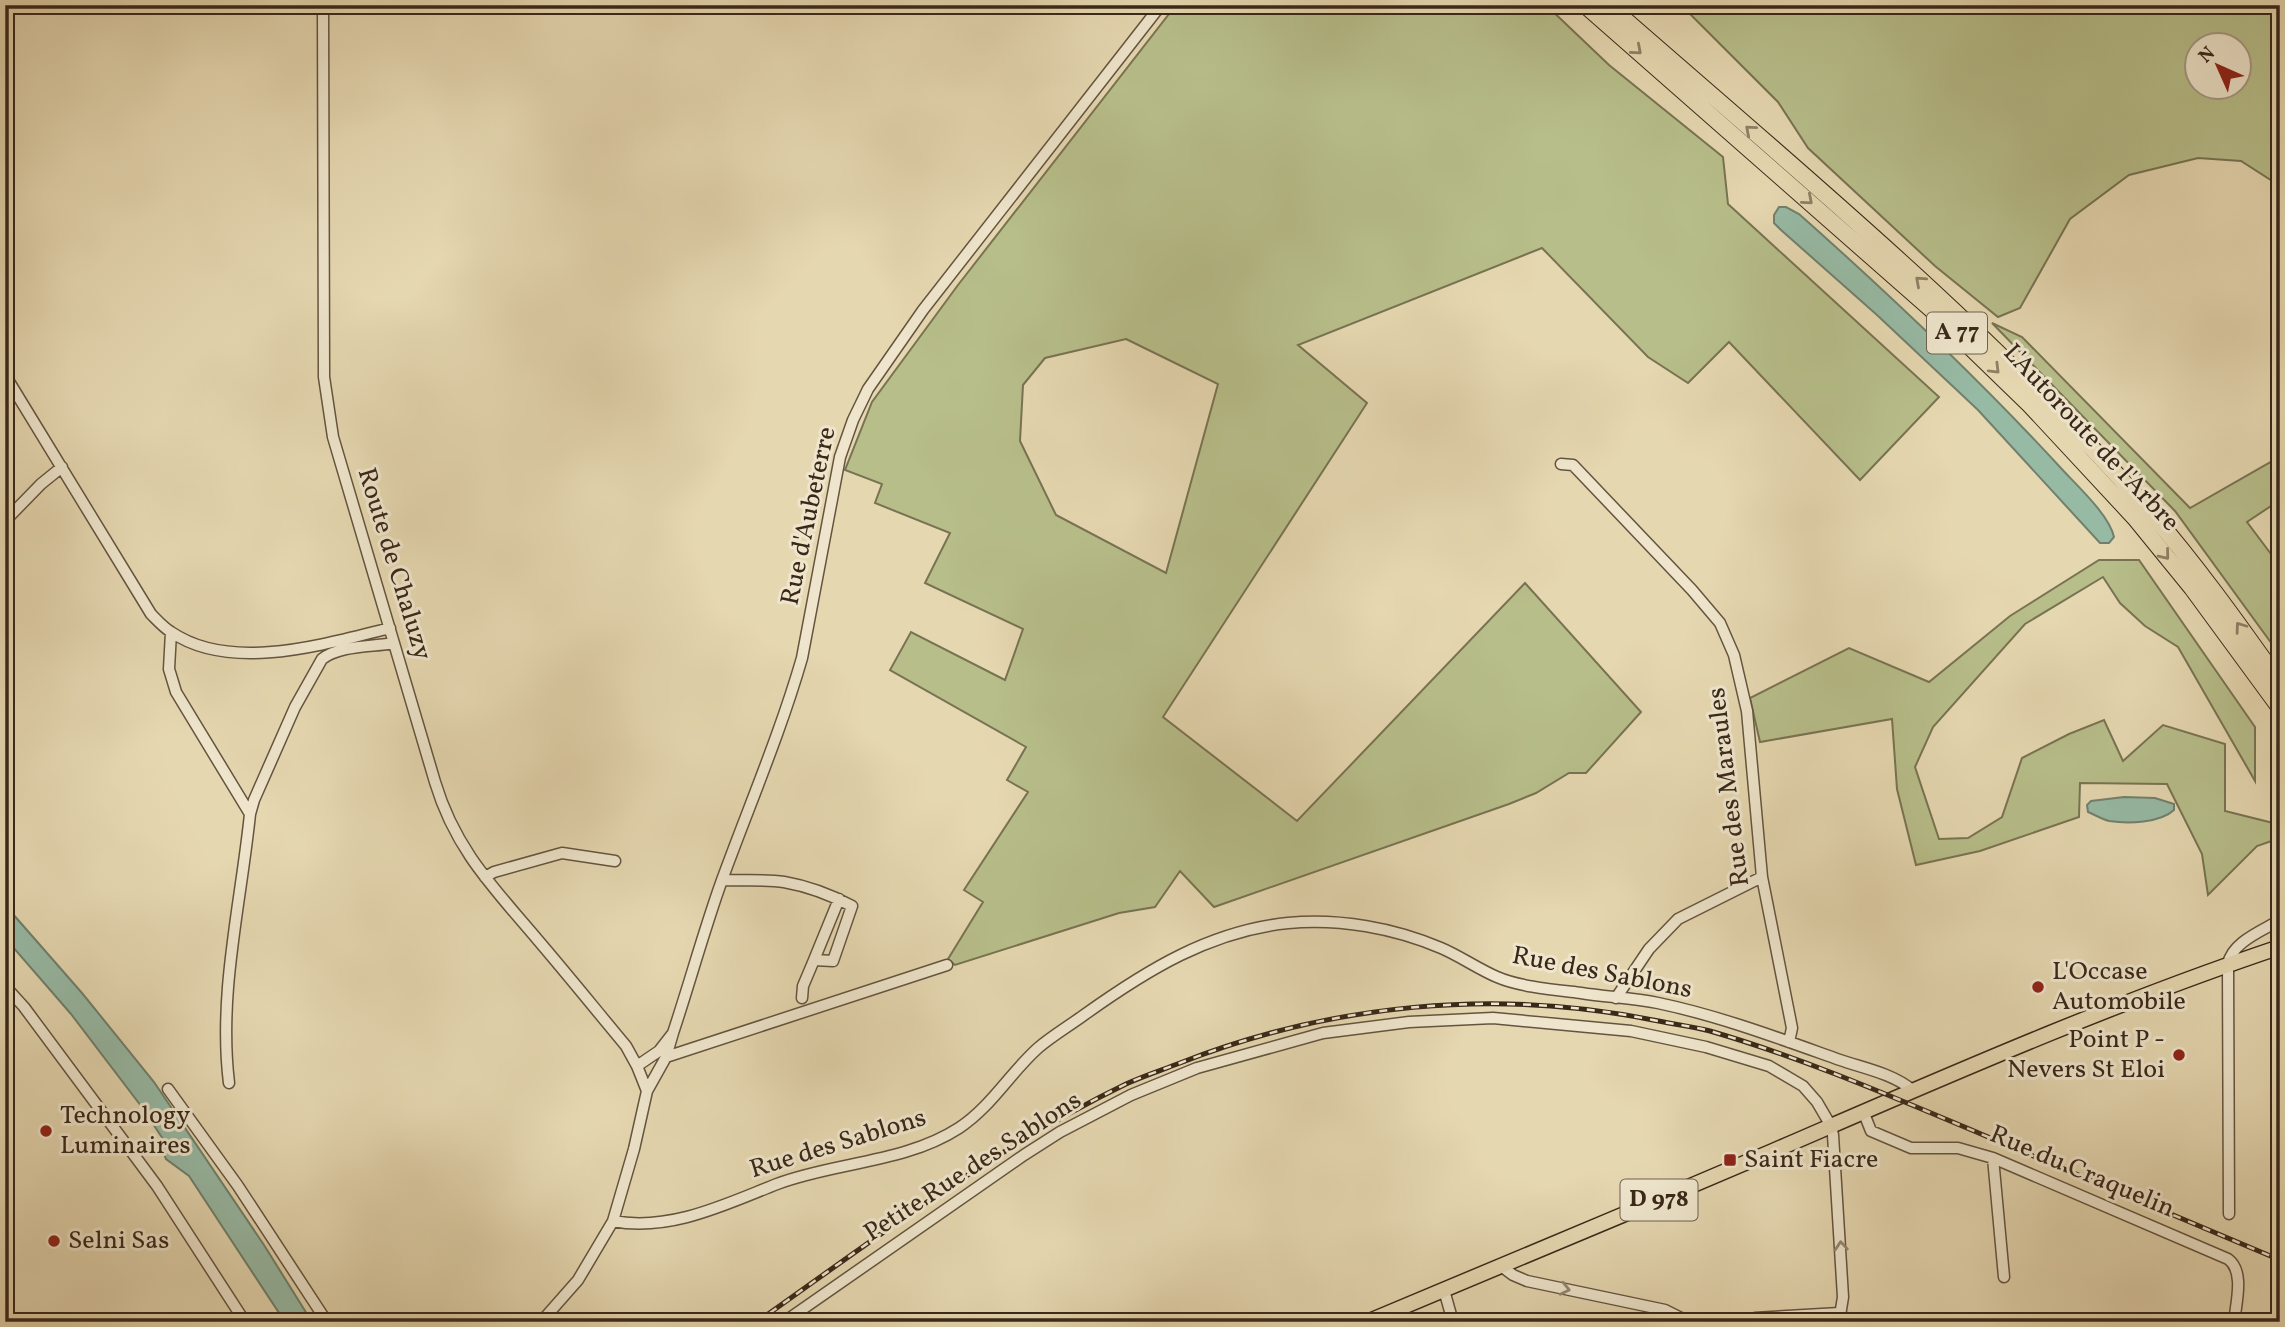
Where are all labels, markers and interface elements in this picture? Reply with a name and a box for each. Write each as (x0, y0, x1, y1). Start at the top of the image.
north arrow (2184, 32, 2254, 102)
text: N (2193, 41, 2222, 69)
one-way arrow (1628, 42, 1641, 54)
one-way arrow (1745, 126, 1758, 138)
one-way arrow (1800, 192, 1813, 204)
one-way arrow (1916, 276, 1929, 289)
road number: A 77 (1927, 312, 1987, 354)
street label: L'Autoroute de l'Arbre (1994, 336, 2188, 540)
one-way arrow (1986, 361, 1999, 374)
street label: Rue d'Aubeterre (773, 423, 845, 609)
street label: Route de Chaluzy (348, 463, 440, 665)
one-way arrow (2157, 546, 2169, 559)
one-way arrow (2236, 622, 2249, 635)
street label: Rue des Maraules (1699, 685, 1759, 889)
street label: Rue des Sablons (1509, 938, 1695, 1008)
place label: L'Occase Automobile (2052, 954, 2186, 1020)
marker: L'Occase Automobile (2030, 979, 2046, 995)
place label: Point P - Nevers St Eloi (2007, 1022, 2165, 1088)
marker: Point P - Nevers St Eloi (2171, 1047, 2187, 1063)
street label: Petite Rue des Sablons (857, 1083, 1089, 1251)
place label: Technology Luminaires (60, 1098, 191, 1164)
street label: Rue des Sablons (745, 1100, 931, 1188)
street label: Rue du Craquelin (1984, 1117, 2180, 1227)
marker: Technology Luminaires (38, 1123, 54, 1139)
place label: Saint Fiacre (1744, 1142, 1878, 1178)
marker: Saint Fiacre (1722, 1152, 1738, 1168)
road number: D 978 (1620, 1180, 1698, 1220)
place label: Selni Sas (68, 1223, 169, 1259)
marker: Selni Sas (46, 1233, 62, 1249)
one-way arrow (1834, 1240, 1849, 1251)
one-way arrow (1559, 1281, 1571, 1296)

